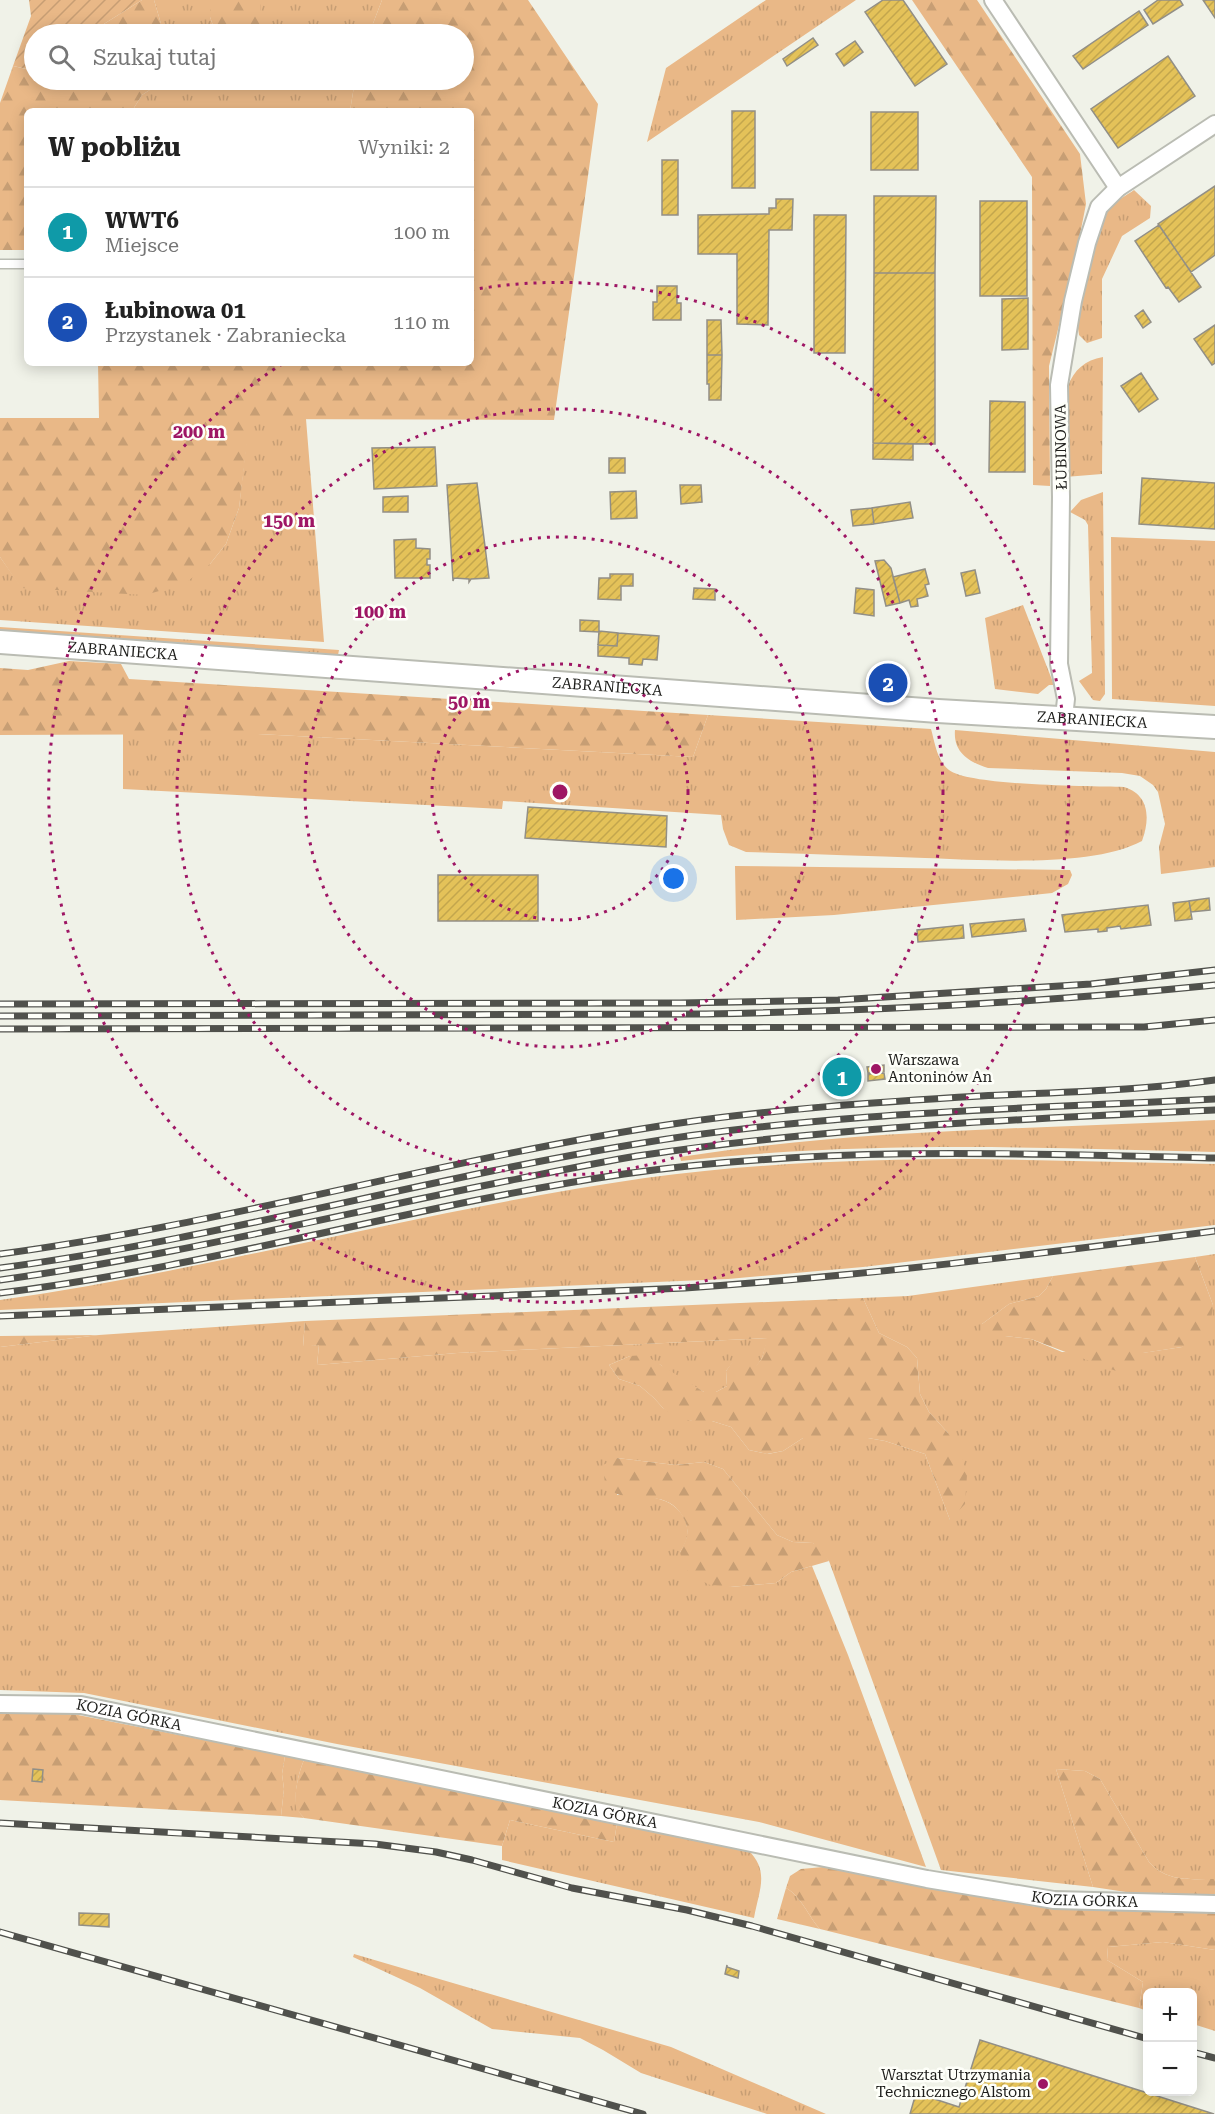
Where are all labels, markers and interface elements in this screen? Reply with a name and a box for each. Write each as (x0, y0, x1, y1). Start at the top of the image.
search box (24, 24, 474, 90)
icon: search (45, 41, 78, 74)
text: Szukaj tutaj (93, 45, 217, 70)
text: W pobliżu (48, 132, 181, 162)
text: Wyniki: 2 (359, 135, 450, 159)
text: WWT6 (105, 208, 179, 233)
text: 1 (62, 220, 73, 244)
text: 100 m (393, 220, 450, 244)
text: Miejsce (105, 233, 179, 257)
text: Łubinowa 01 (105, 298, 246, 323)
text: 2 (62, 310, 73, 334)
text: 110 m (393, 310, 450, 334)
text: Przystanek · Zabraniecka (105, 323, 346, 347)
street label: ŁUBINOWA (1051, 403, 1071, 490)
text: 200 m (173, 421, 226, 442)
text: 150 m (263, 510, 316, 531)
text: 100 m (354, 601, 407, 622)
street label: ZABRANIECKA (67, 638, 179, 664)
pin: 2 (868, 660, 908, 706)
street label: ZABRANIECKA (552, 674, 664, 700)
text: 50 m (448, 691, 491, 712)
street label: ZABRANIECKA (1036, 708, 1148, 732)
centre of rings (550, 782, 570, 802)
your location (659, 864, 688, 893)
place label: Warszawa Antoninów An (888, 1051, 993, 1086)
pin: 1 (822, 1054, 862, 1100)
marker: Warszawa Antoninów An (869, 1062, 883, 1076)
street label: KOZIA GÓRKA (75, 1695, 184, 1735)
street label: KOZIA GÓRKA (551, 1793, 660, 1832)
street label: KOZIA GÓRKA (1030, 1887, 1139, 1911)
map controls (1143, 1988, 1197, 2096)
button: + (1143, 1988, 1197, 2042)
button: − (1143, 2042, 1197, 2096)
place label: Warsztat Utrzymania Technicznego Alstom (876, 2066, 1031, 2101)
marker: Warsztat Utrzymania Technicznego Alstom (1036, 2077, 1050, 2091)

